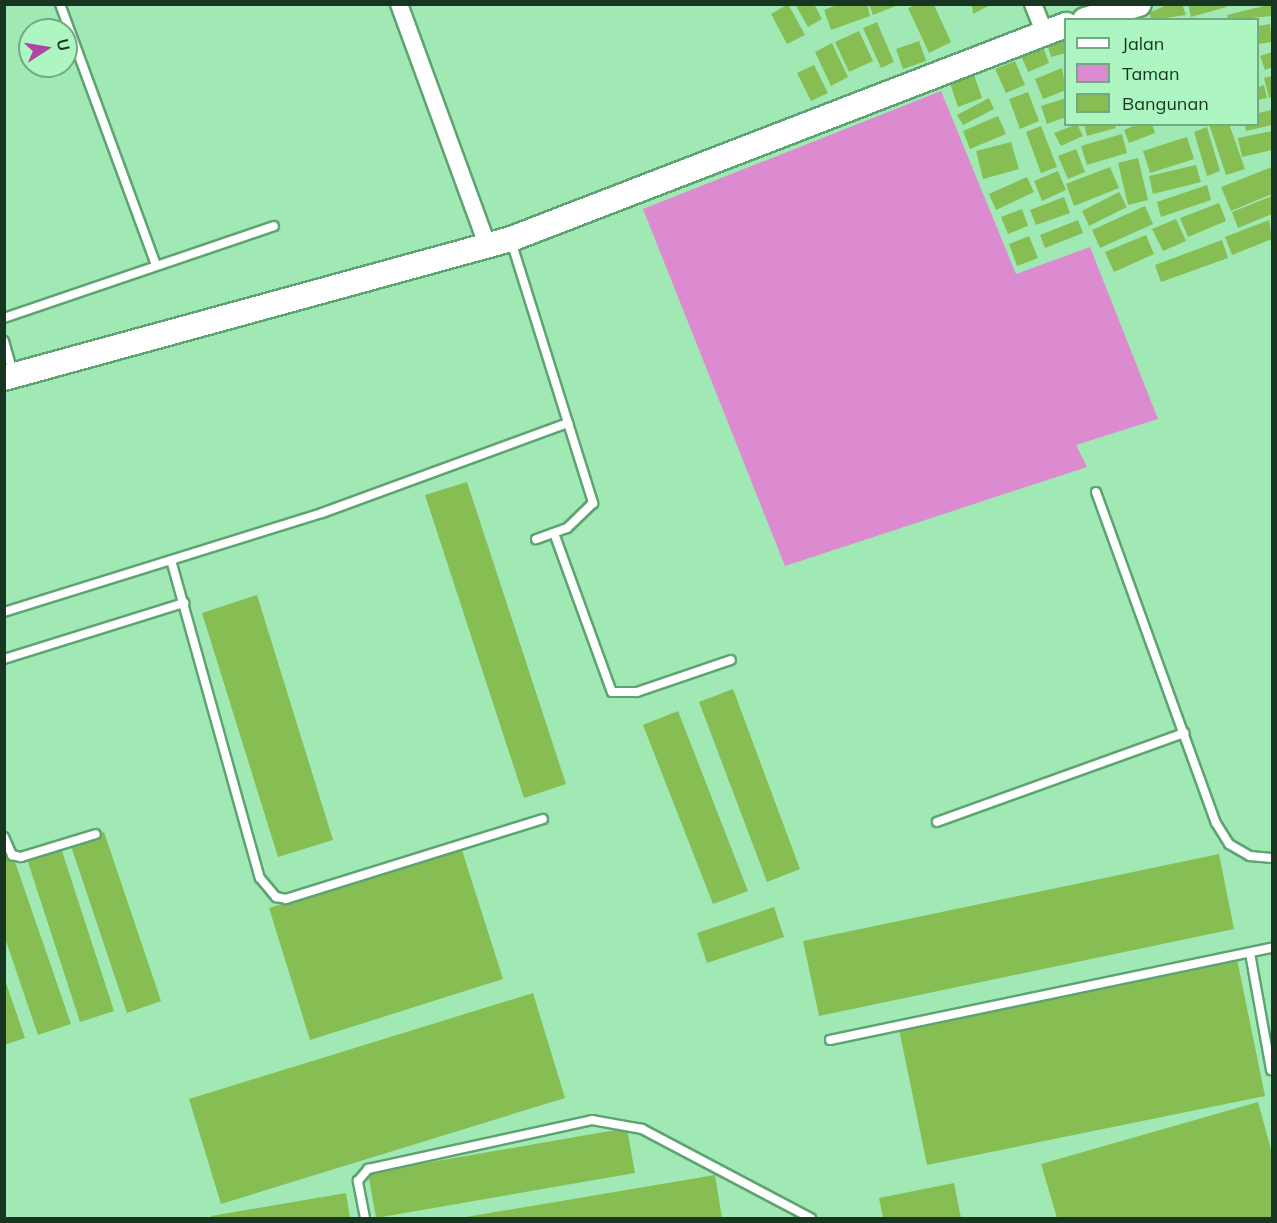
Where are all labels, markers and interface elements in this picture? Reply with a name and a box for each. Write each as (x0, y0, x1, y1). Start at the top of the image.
north arrow (18, 18, 78, 78)
legend (1064, 18, 1259, 126)
text: Jalan (1122, 32, 1164, 55)
text: U (53, 37, 75, 53)
text: Taman (1122, 62, 1179, 85)
text: Bangunan (1122, 92, 1209, 115)

